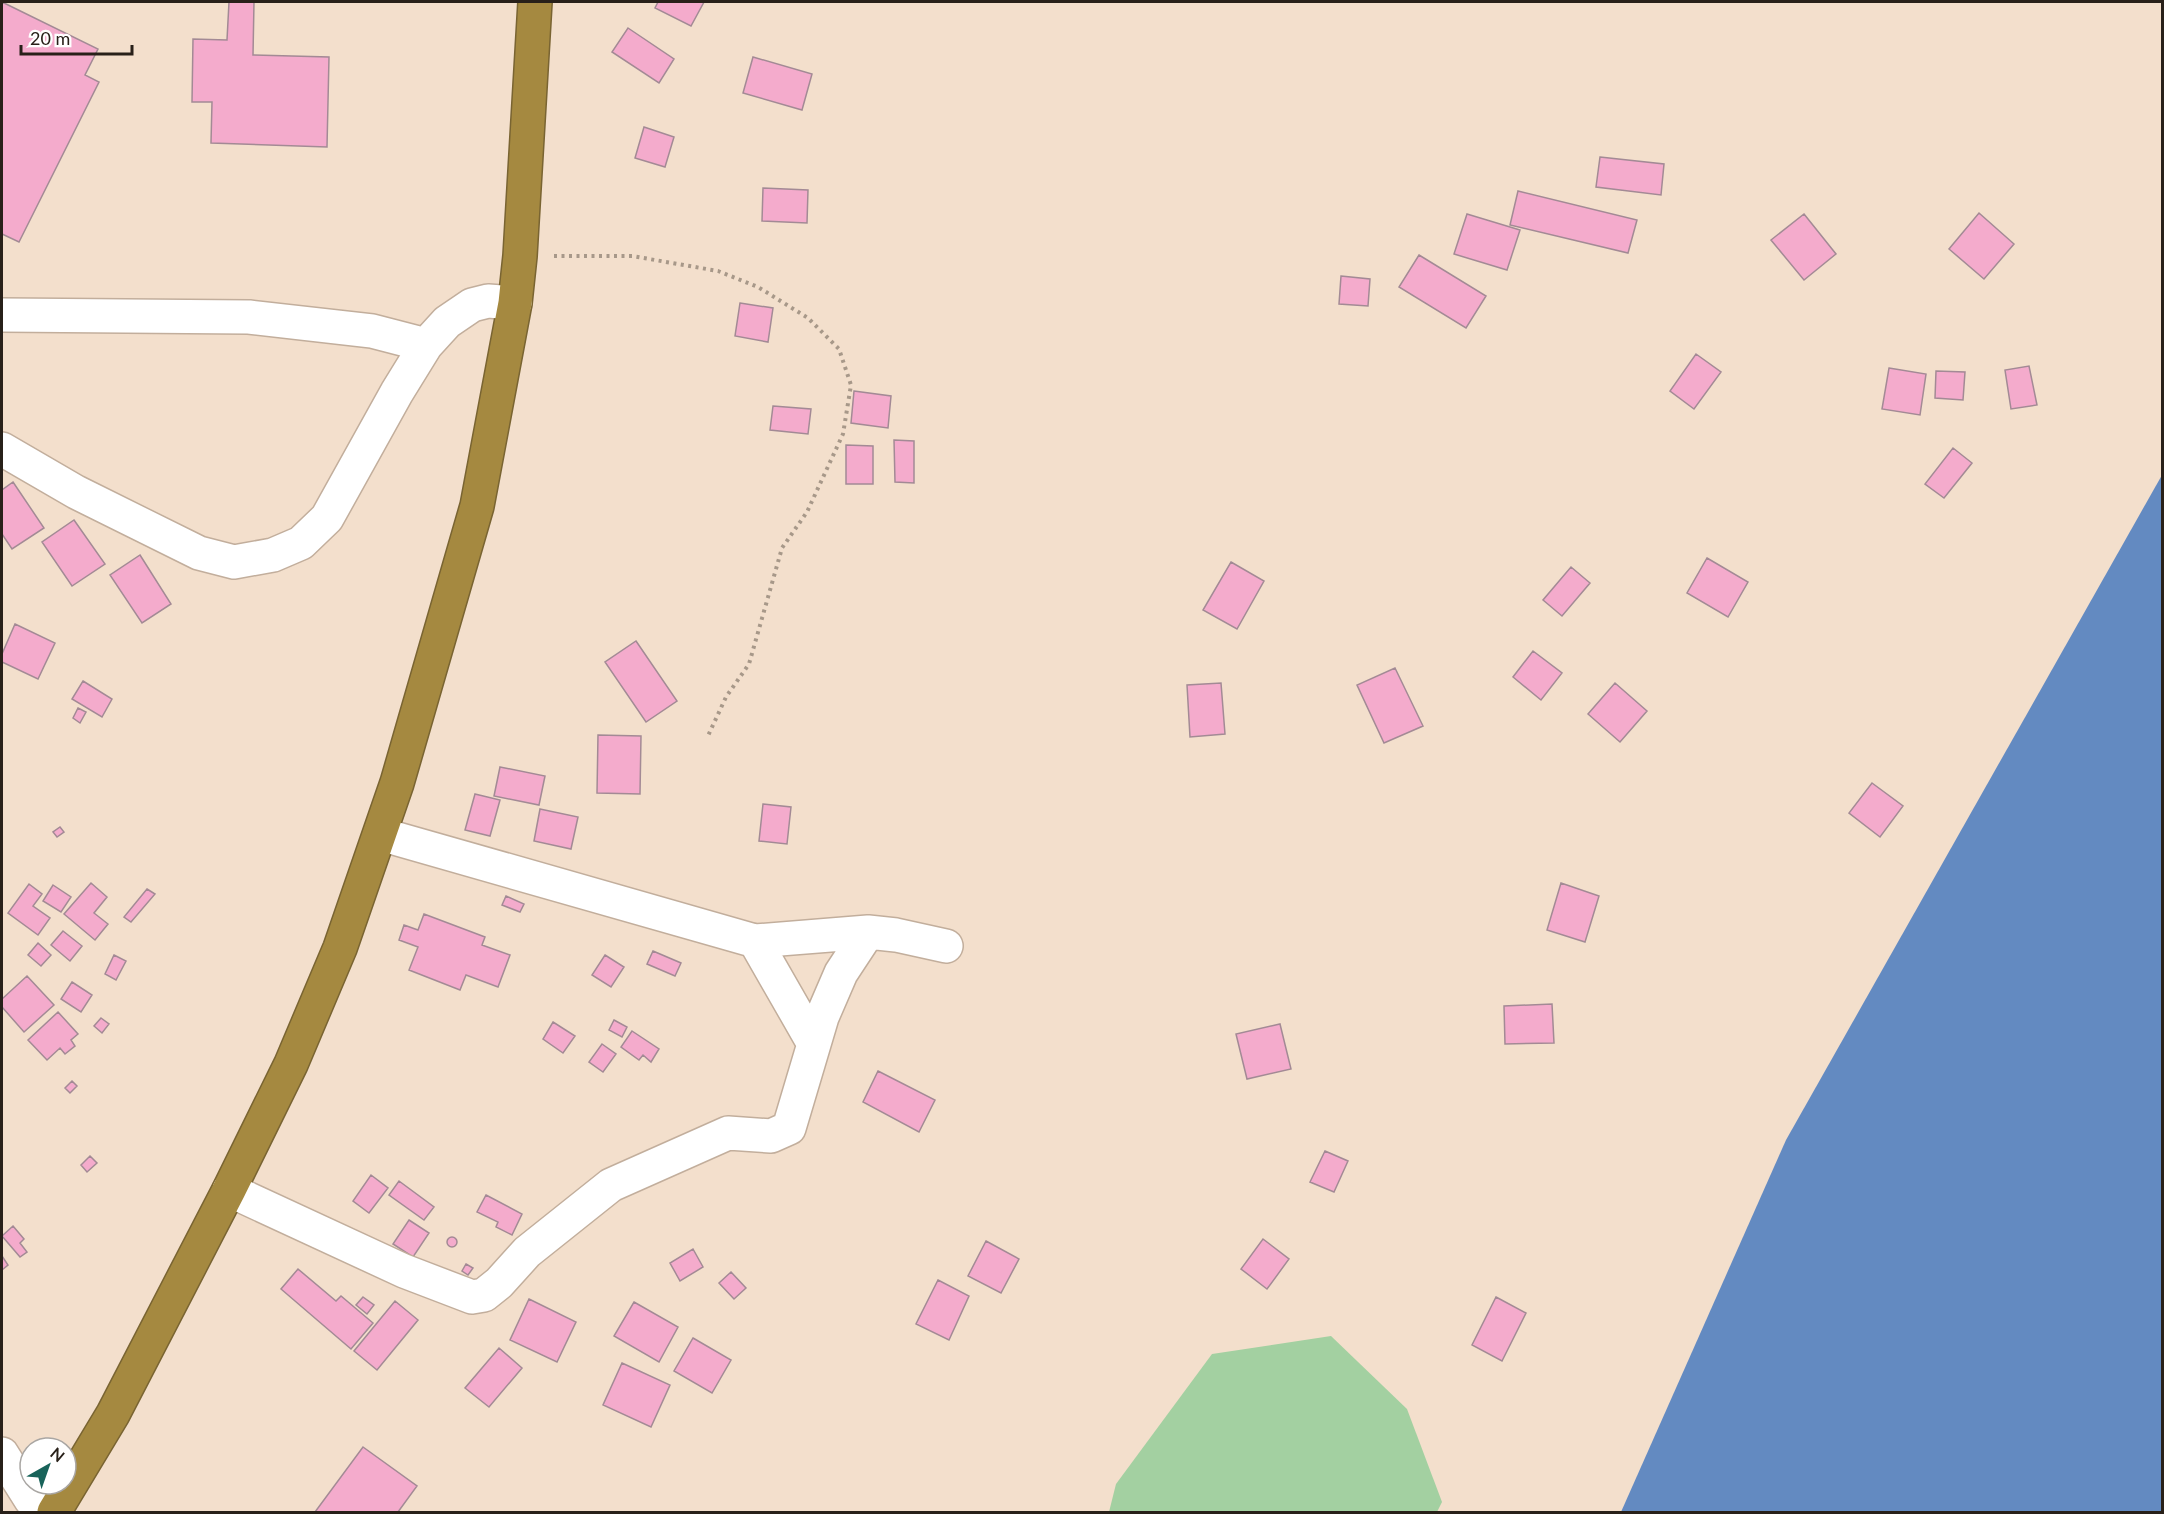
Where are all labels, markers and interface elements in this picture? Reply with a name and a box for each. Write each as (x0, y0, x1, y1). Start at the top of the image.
scale bar (21, 18, 132, 56)
text: 20 m (30, 27, 70, 49)
north arrow (18, 1436, 78, 1496)
text: N (47, 1443, 69, 1465)

